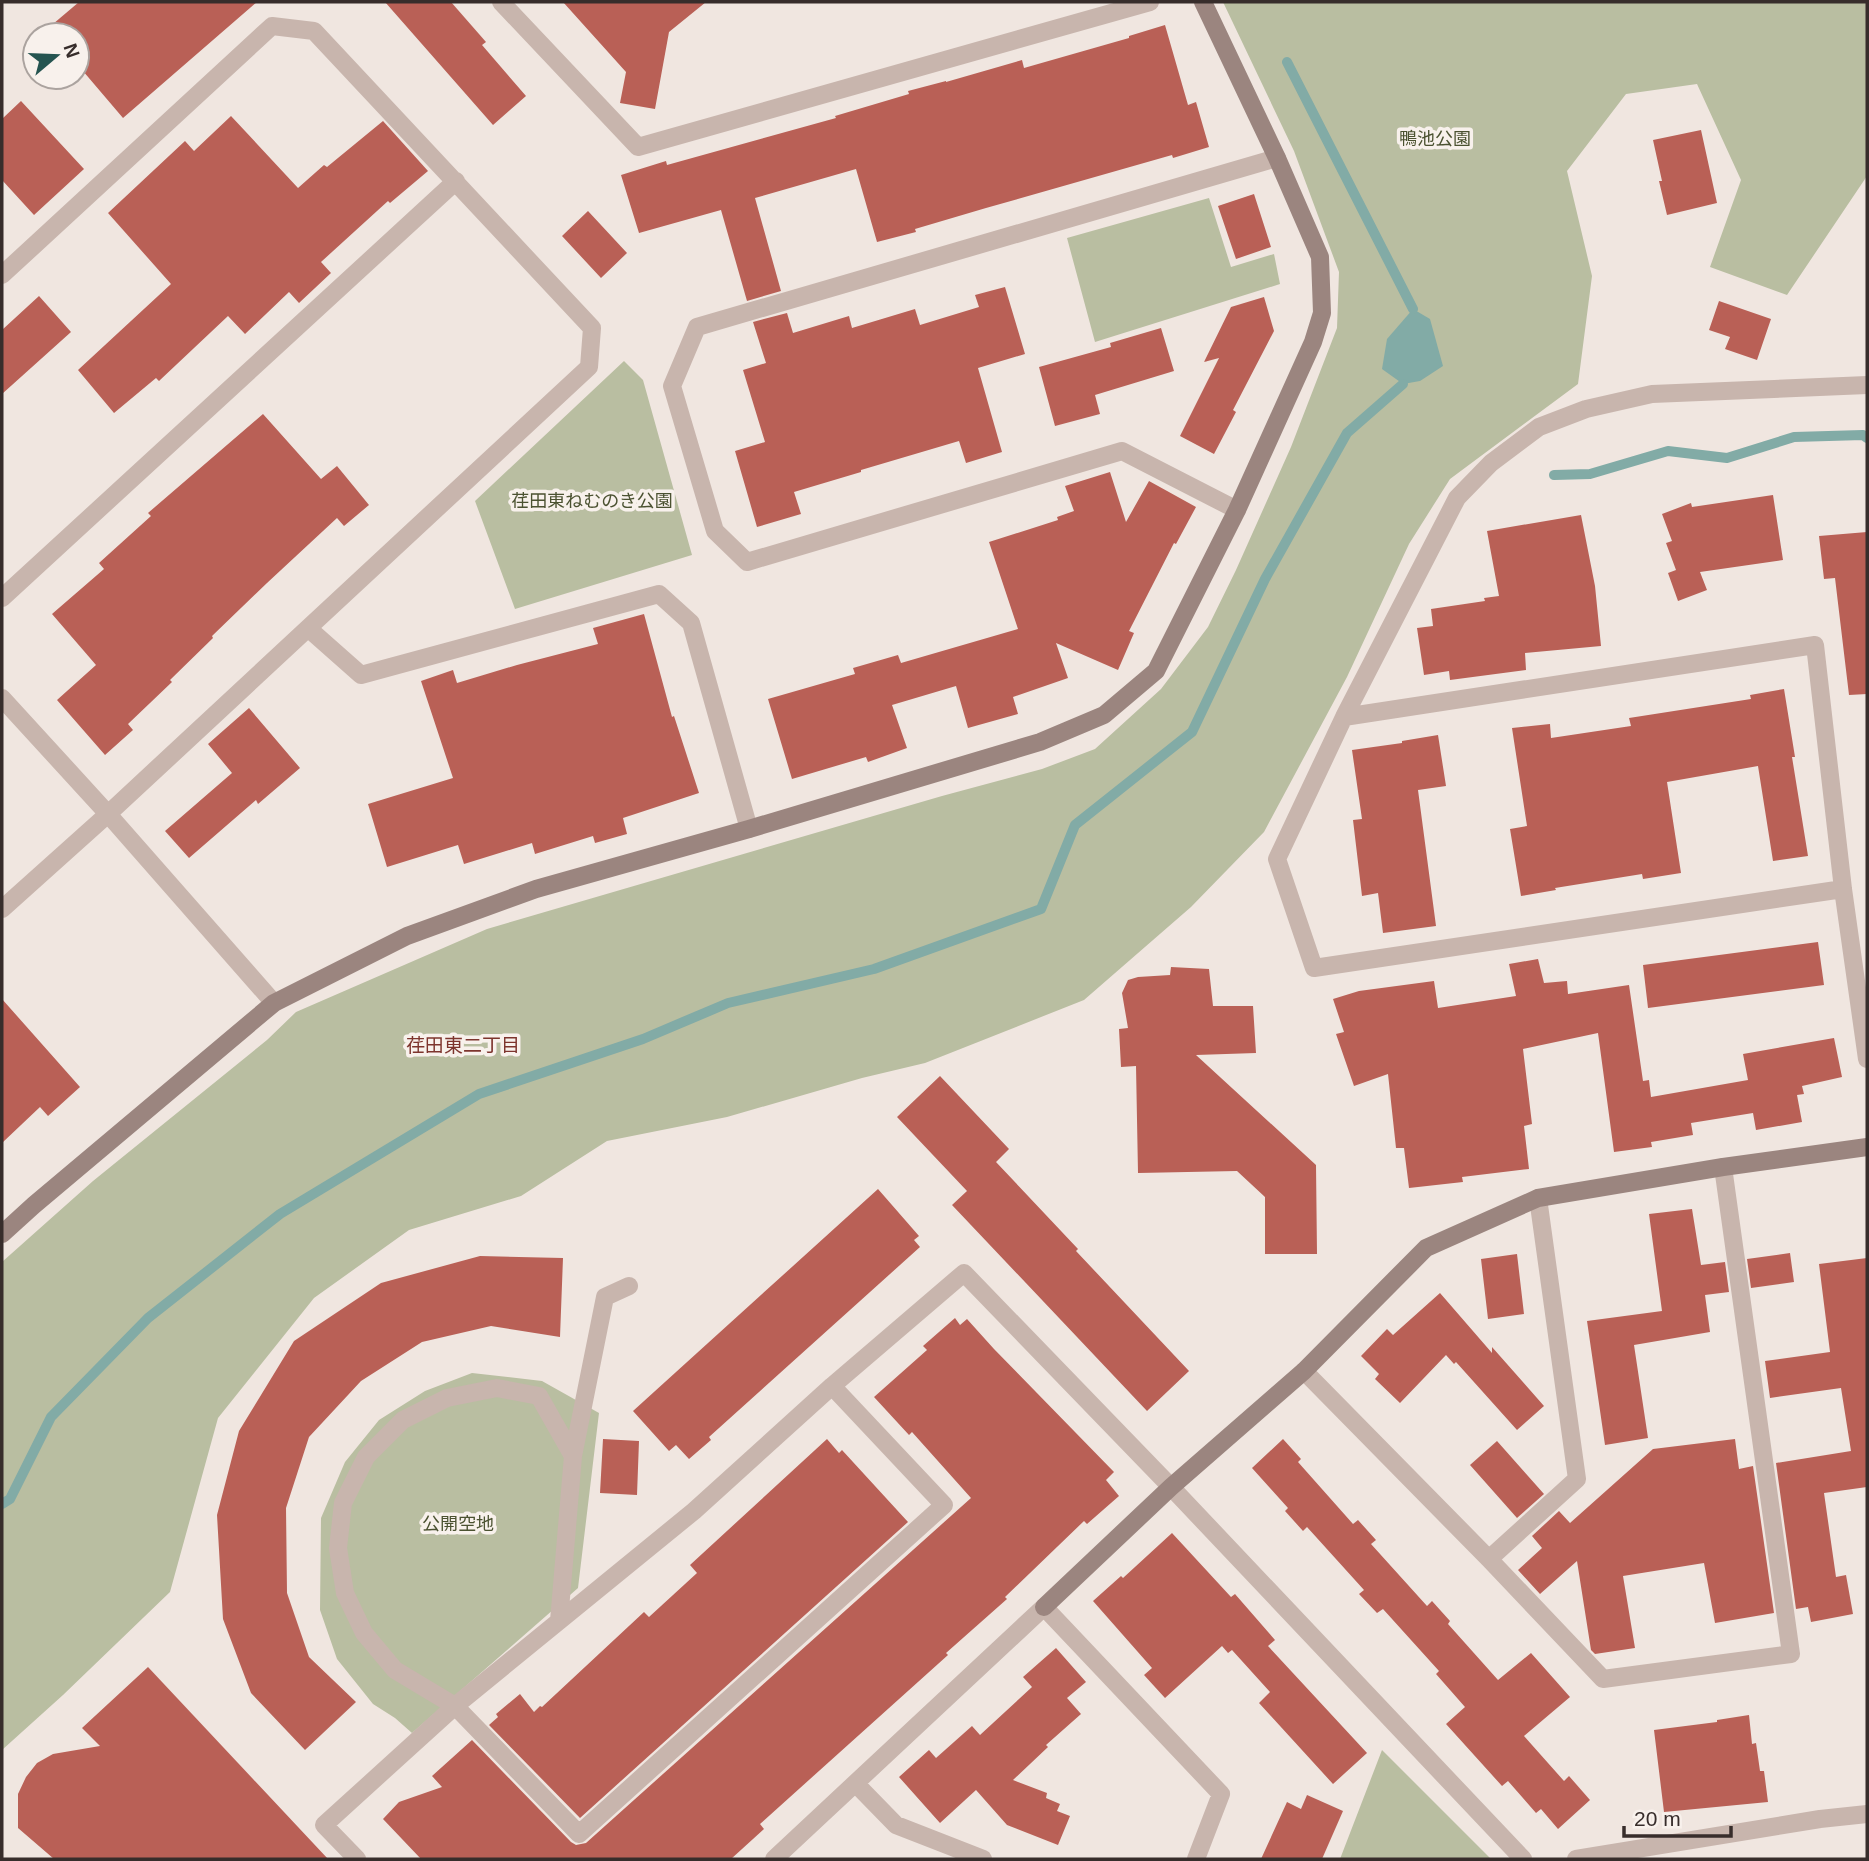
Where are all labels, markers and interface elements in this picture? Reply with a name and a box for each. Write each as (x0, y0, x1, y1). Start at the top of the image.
north arrow (21, 21, 91, 91)
text: N (59, 41, 84, 61)
park label: 鴨池公園 (1399, 129, 1471, 149)
park label: 荏田東ねむのき公園 (511, 491, 673, 511)
district label: 荏田東二丁目 (406, 1035, 520, 1056)
park label: 公開空地 (422, 1514, 494, 1534)
scale bar (1624, 1794, 1731, 1838)
text: 20 m (1634, 1807, 1681, 1830)

